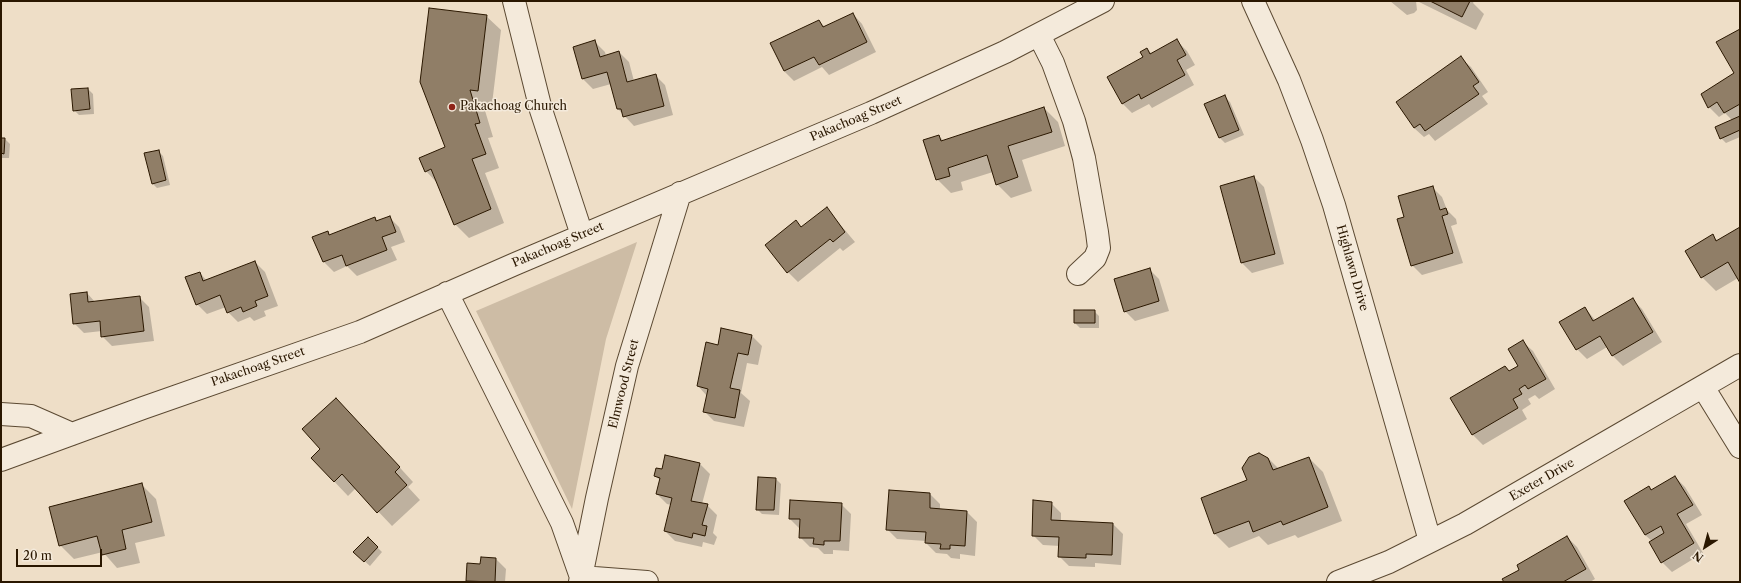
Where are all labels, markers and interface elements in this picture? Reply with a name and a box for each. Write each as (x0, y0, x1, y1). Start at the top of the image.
street label: Pakachoag Street (808, 93, 904, 145)
place label: Pakachoag Church (460, 100, 567, 114)
marker: Pakachoag Church (447, 102, 457, 112)
street label: Pakachoag Street (510, 219, 606, 271)
street label: Highlawn Drive (1333, 223, 1371, 313)
street label: Elmwood Street (606, 338, 642, 430)
street label: Pakachoag Street (209, 344, 307, 390)
street label: Exeter Drive (1507, 456, 1577, 504)
north arrow (1685, 527, 1725, 567)
scale bar (18, 541, 104, 567)
text: 20 m (23, 548, 52, 563)
text: N (1690, 548, 1706, 565)

